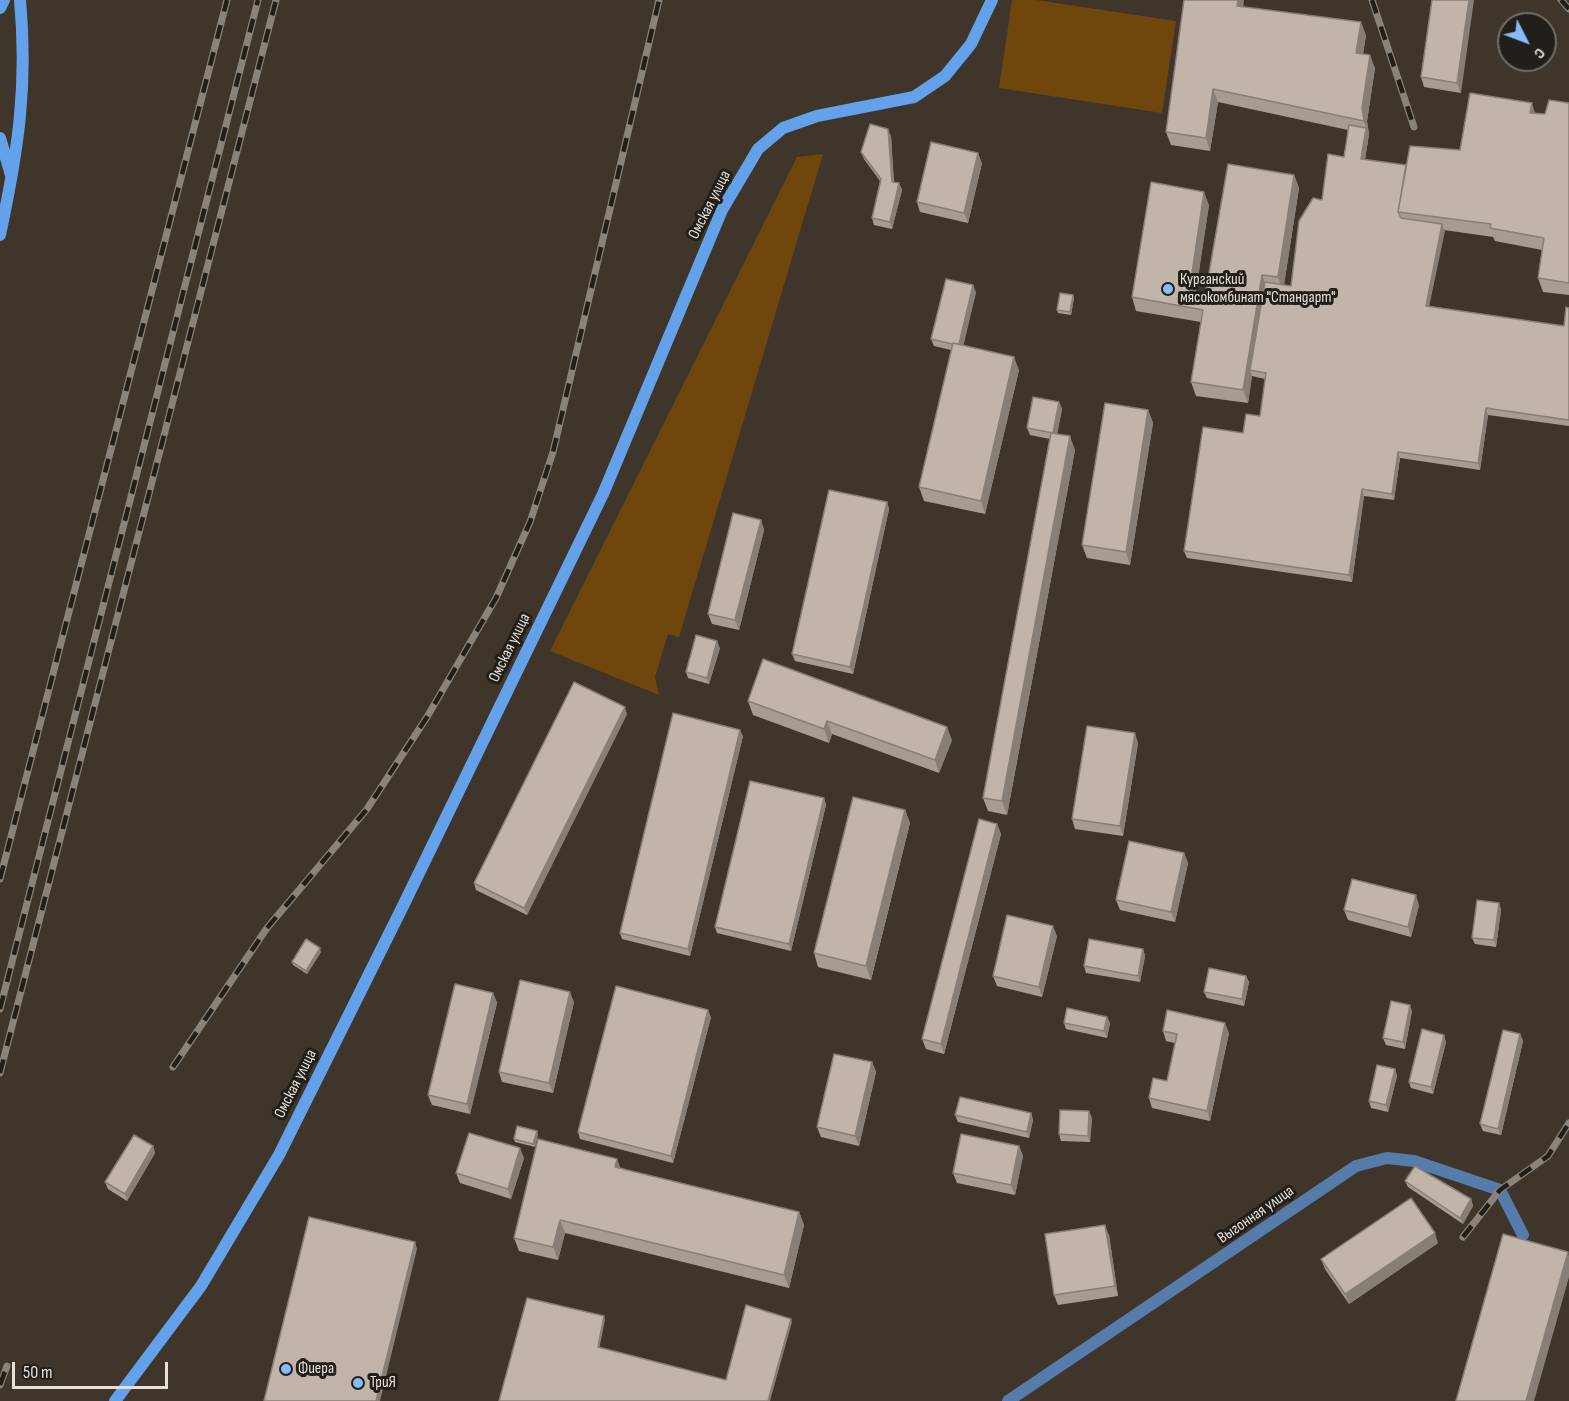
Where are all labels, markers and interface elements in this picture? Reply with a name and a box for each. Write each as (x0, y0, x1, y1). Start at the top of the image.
north arrow (1497, 12, 1557, 72)
text: С (1529, 44, 1549, 62)
street label: Омская улица (685, 168, 735, 242)
place label: Курганский мясокомбинат "Стандарт" (1180, 270, 1336, 308)
marker: Курганский мясокомбинат "Стандарт" (1161, 282, 1175, 296)
street label: Омская улица (485, 610, 535, 686)
street label: Омская улица (271, 1047, 321, 1121)
street label: Выгонная улица (1214, 1182, 1298, 1248)
scale bar (15, 1350, 171, 1388)
place label: Фиера (298, 1359, 334, 1379)
text: 50 m (23, 1362, 53, 1383)
marker: Фиера (279, 1362, 293, 1376)
place label: ТриЯ (370, 1373, 396, 1393)
marker: ТриЯ (351, 1376, 365, 1390)

